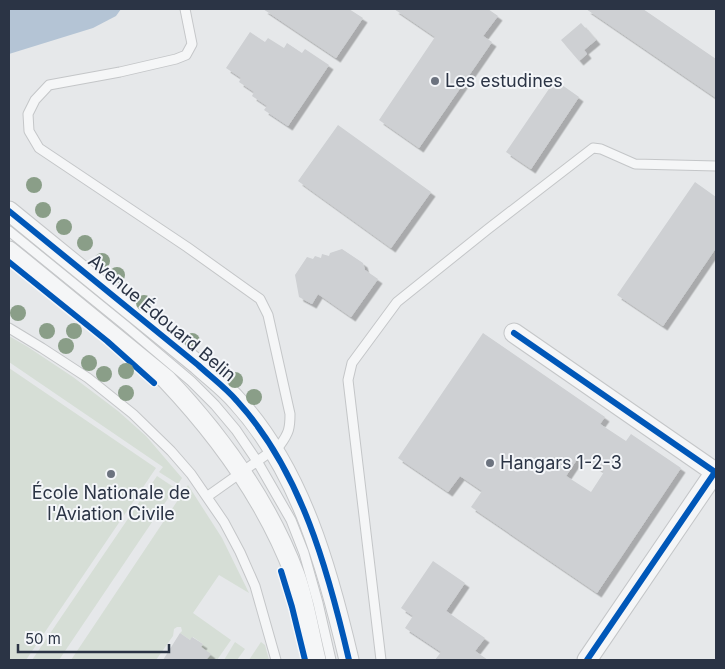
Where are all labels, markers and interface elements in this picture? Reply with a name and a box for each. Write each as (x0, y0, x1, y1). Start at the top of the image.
place label: Les estudines (445, 70, 563, 91)
marker: Les estudines (429, 75, 441, 87)
street label: Avenue Édouard Belin (84, 249, 241, 385)
place label: Hangars 1-2-3 (500, 452, 622, 473)
marker: Hangars 1-2-3 (484, 457, 496, 469)
marker: École Nationale de l'Aviation Civile (105, 468, 117, 480)
place label: École Nationale de l'Aviation Civile (32, 481, 190, 524)
scale bar (18, 622, 169, 654)
text: 50 m (25, 629, 61, 648)

